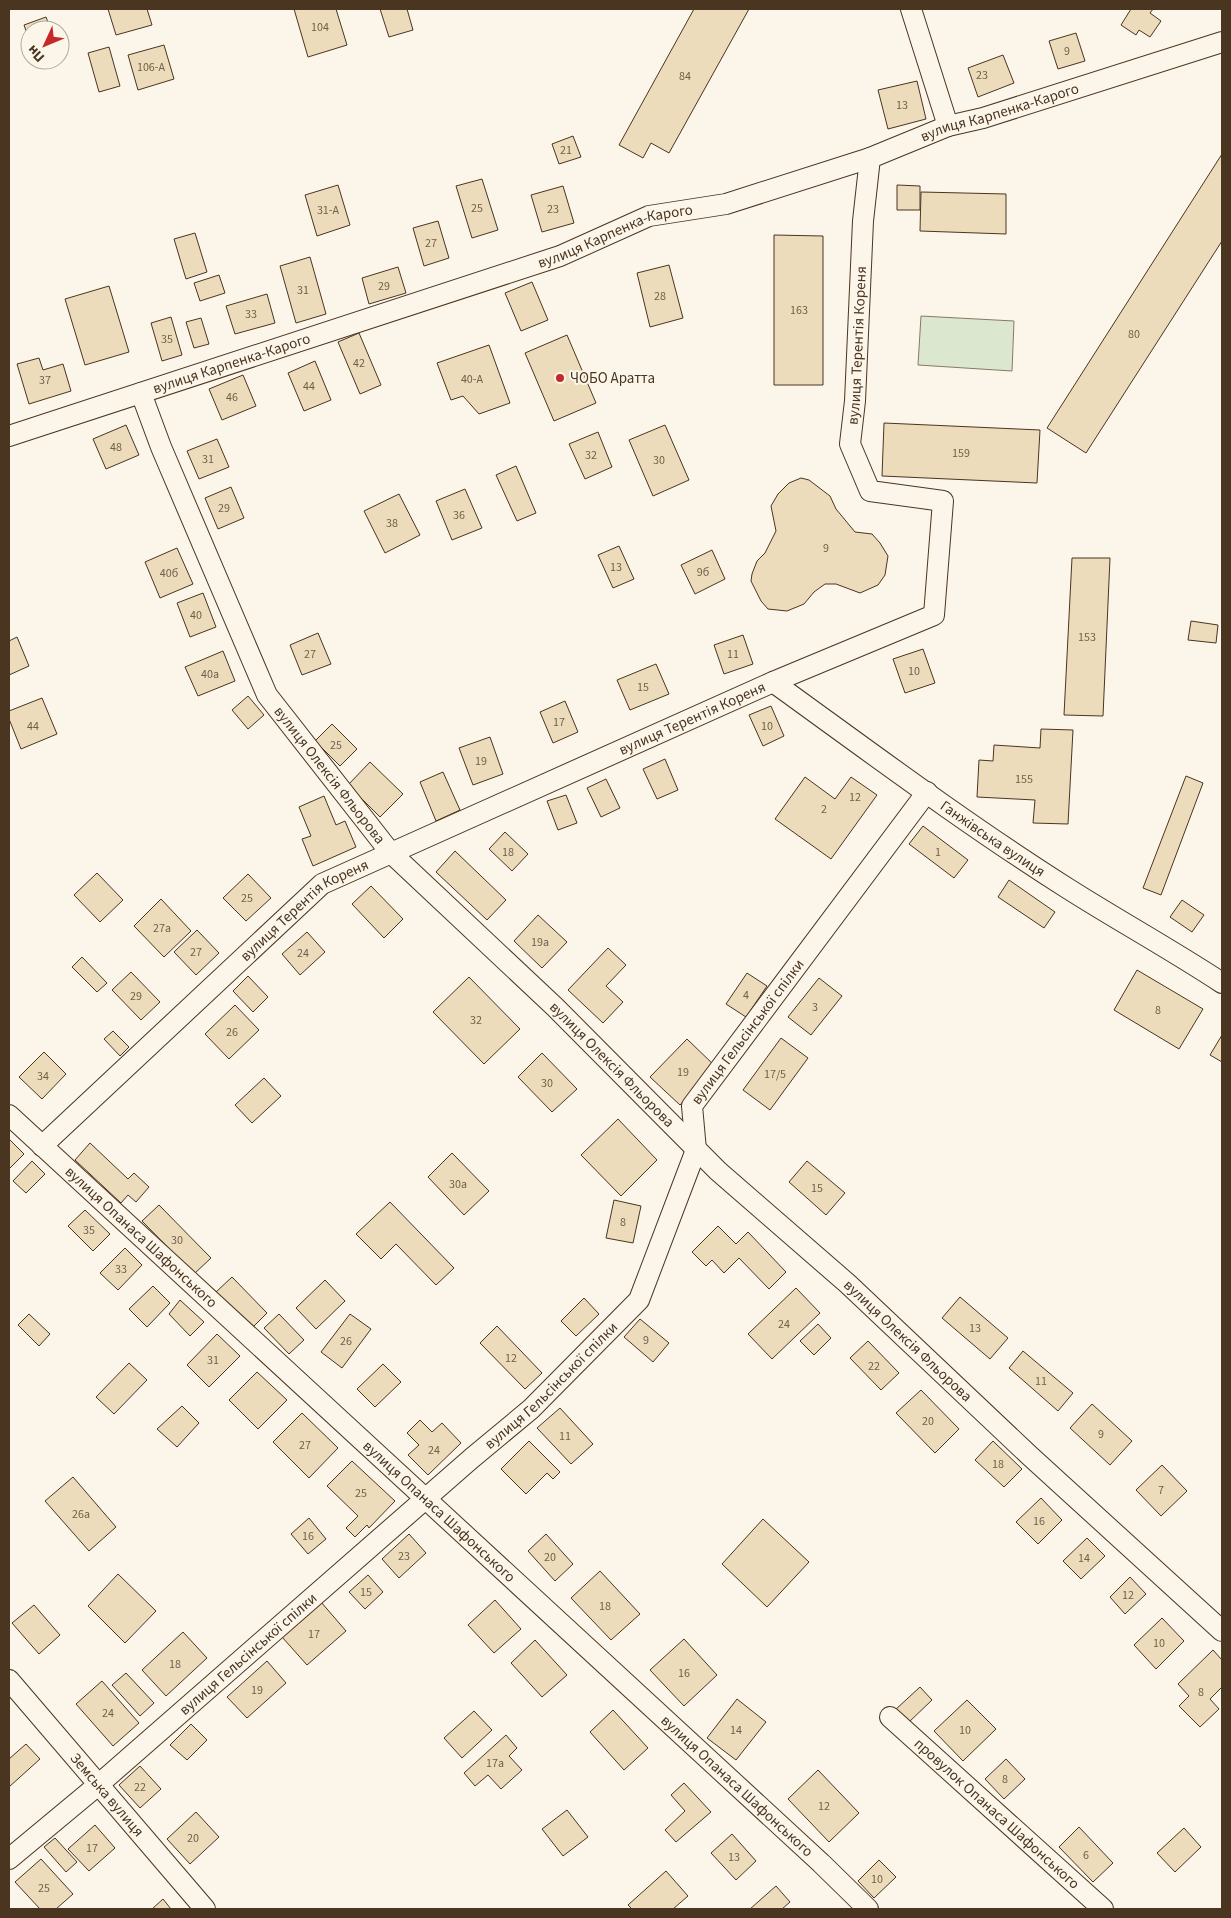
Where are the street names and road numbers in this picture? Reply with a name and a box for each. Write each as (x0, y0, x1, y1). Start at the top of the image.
street label: вулиця Карпенка-Карого (917, 78, 1081, 147)
street label: вулиця Карпенка-Карого (535, 199, 694, 274)
street label: вулиця Терентія Кореня (842, 266, 872, 426)
street label: вулиця Карпенка-Карого (150, 328, 313, 399)
street label: вулиця Терентія Кореня (616, 677, 769, 761)
street label: вулиця Олексія Фльорова (269, 702, 390, 849)
street label: Ганжівська вулиця (936, 796, 1049, 882)
street label: вулиця Терентія Кореня (236, 854, 372, 966)
street label: вулиця Гельсінської спілки (687, 955, 809, 1109)
street label: вулиця Олексія Фльорова (545, 997, 679, 1132)
street label: вулиця Опанаса Шафонського (60, 1162, 222, 1313)
street label: вулиця Олексія Фльорова (839, 1275, 976, 1407)
street label: вулиця Гельсінської спілки (480, 1317, 623, 1454)
street label: вулиця Опанаса Шафонського (358, 1436, 520, 1587)
street label: вулиця Гельсінської спілки (175, 1588, 322, 1720)
street label: вулиця Опанаса Шафонського (656, 1710, 818, 1862)
street label: провулок Опанаса Шафонського (909, 1734, 1084, 1894)
street label: Земська вулиця (65, 1749, 149, 1842)

